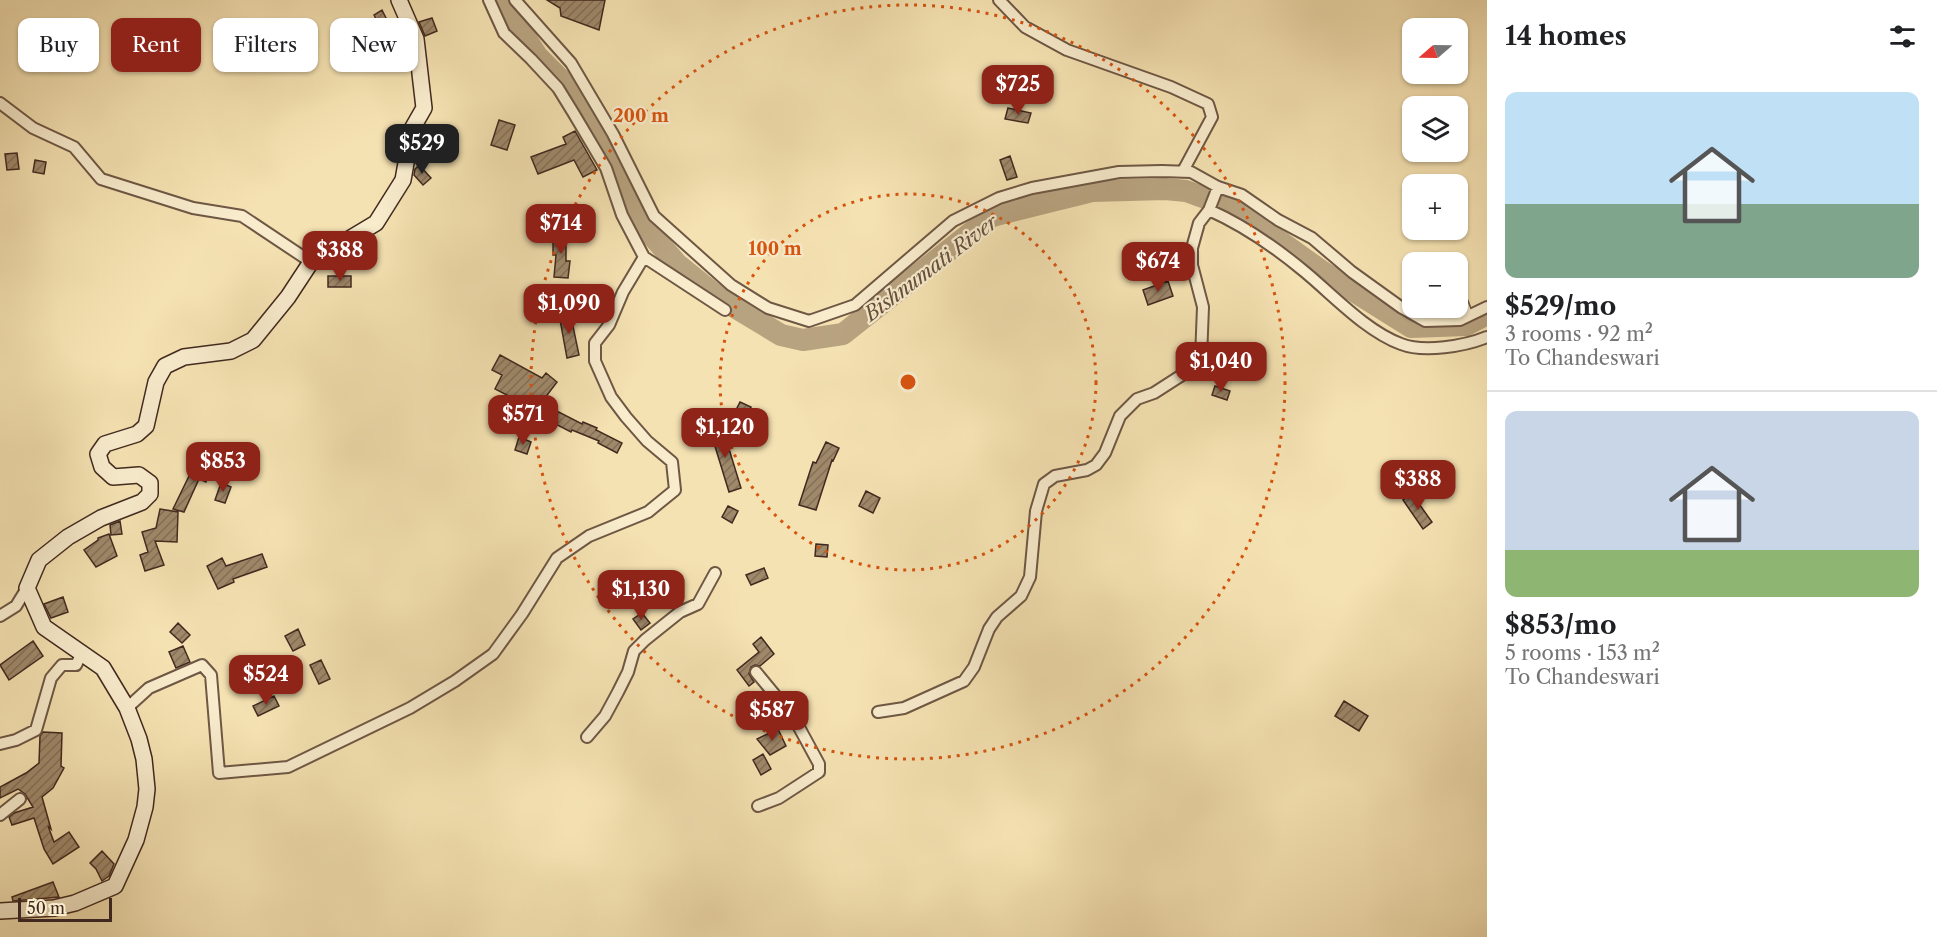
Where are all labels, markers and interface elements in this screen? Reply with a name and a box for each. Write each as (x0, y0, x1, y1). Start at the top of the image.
chip: Buy (18, 18, 99, 72)
chip: Rent (111, 18, 201, 72)
chip: Filters (213, 18, 318, 72)
chip: New (330, 18, 418, 72)
north arrow (1402, 18, 1468, 84)
map controls (1402, 18, 1468, 318)
text: 14 homes (1505, 20, 1627, 52)
icon: filters (1886, 20, 1919, 53)
pin: $725 (982, 65, 1054, 116)
text: $725 (996, 72, 1040, 96)
button: layers (1402, 96, 1468, 162)
text: 200 m (613, 105, 669, 127)
pin: $529 (386, 124, 458, 175)
text: $529 (399, 131, 445, 155)
icon: home (1658, 131, 1766, 239)
button: + (1402, 174, 1468, 240)
pin: $714 (525, 204, 597, 255)
water label: Bishnumati River (858, 209, 1004, 327)
text: $714 (540, 211, 582, 235)
pin: $388 (304, 231, 376, 282)
text: $388 (316, 238, 364, 262)
text: 100 m (748, 238, 802, 260)
pin: $674 (1122, 242, 1194, 293)
text: $674 (1136, 249, 1180, 273)
button: − (1402, 252, 1468, 318)
pin: $1,090 (520, 284, 618, 335)
text: $529/mo (1505, 290, 1616, 322)
text: $1,090 (538, 291, 600, 315)
text: 3 rooms · 92 m² (1505, 322, 1653, 346)
pin: $1,040 (1172, 342, 1270, 393)
text: To Chandeswari (1505, 346, 1660, 370)
text: $1,040 (1190, 349, 1252, 373)
centre of rings (898, 372, 918, 392)
pin: $571 (487, 395, 559, 446)
text: $571 (502, 402, 544, 426)
pin: $1,120 (676, 408, 774, 459)
text: $1,120 (695, 415, 755, 439)
pin: $853 (187, 442, 259, 493)
text: $853 (200, 449, 246, 473)
icon: home (1658, 450, 1766, 558)
pin: $388 (1382, 460, 1454, 511)
text: $388 (1394, 467, 1442, 491)
pin: $1,130 (592, 570, 690, 621)
text: $1,130 (612, 577, 670, 601)
text: $853/mo (1505, 609, 1616, 641)
text: 5 rooms · 153 m² (1505, 641, 1660, 665)
pin: $524 (230, 655, 302, 706)
text: $524 (243, 662, 289, 686)
text: To Chandeswari (1505, 665, 1660, 689)
pin: $587 (736, 691, 808, 742)
text: $587 (750, 698, 794, 722)
scale bar (18, 895, 112, 922)
text: 50 m (27, 898, 65, 918)

